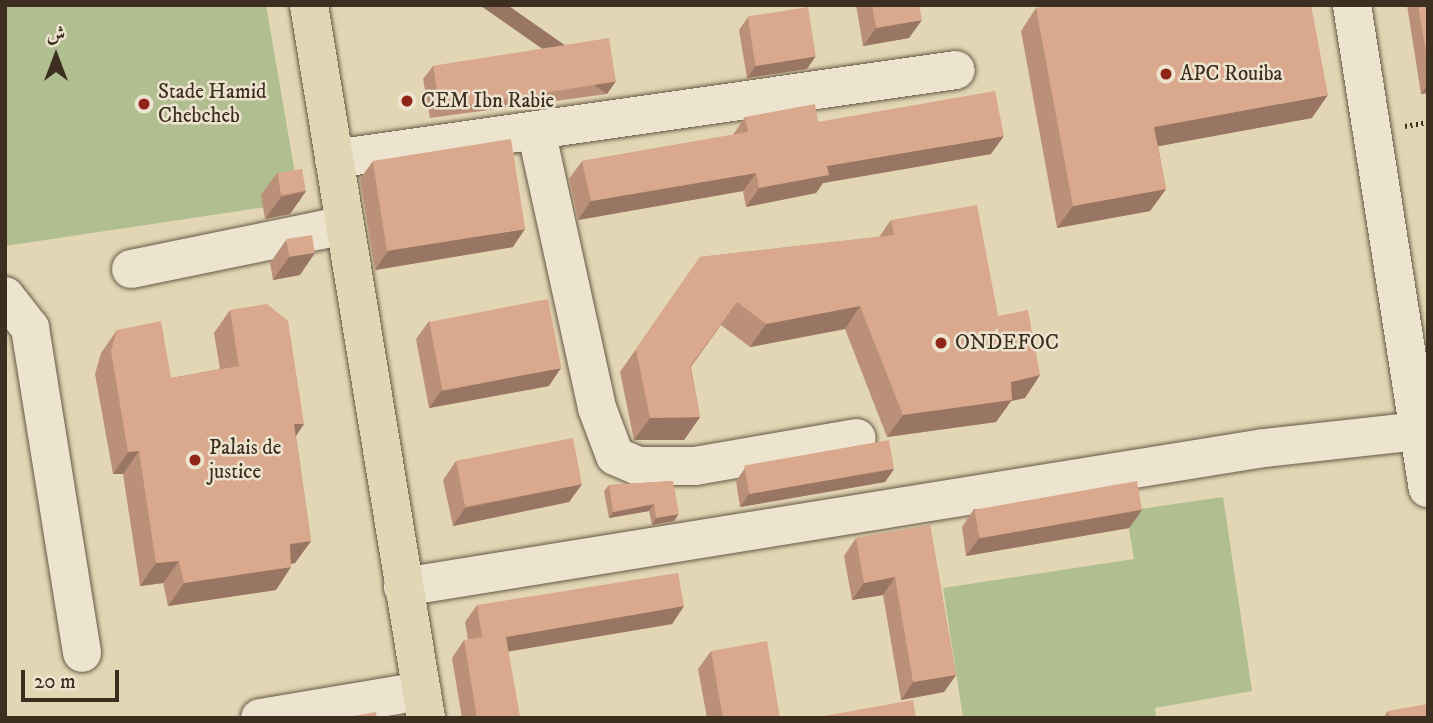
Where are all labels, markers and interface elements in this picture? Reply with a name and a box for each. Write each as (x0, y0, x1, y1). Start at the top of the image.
north arrow (21, 21, 91, 91)
text: ش (47, 23, 65, 46)
place label: APC Rouiba (1180, 61, 1282, 87)
marker: APC Rouiba (1158, 66, 1174, 82)
place label: Stade Hamid Chebcheb (158, 79, 267, 129)
place label: CEM Ibn Rabie (421, 88, 554, 114)
marker: CEM Ibn Rabie (399, 93, 415, 109)
marker: Stade Hamid Chebcheb (136, 96, 152, 112)
place label: ONDEFOC (955, 330, 1059, 356)
marker: ONDEFOC (933, 335, 949, 351)
place label: Palais de justice (209, 435, 281, 485)
marker: Palais de justice (187, 452, 203, 468)
scale bar (24, 656, 122, 700)
text: 20 m (34, 669, 76, 695)

